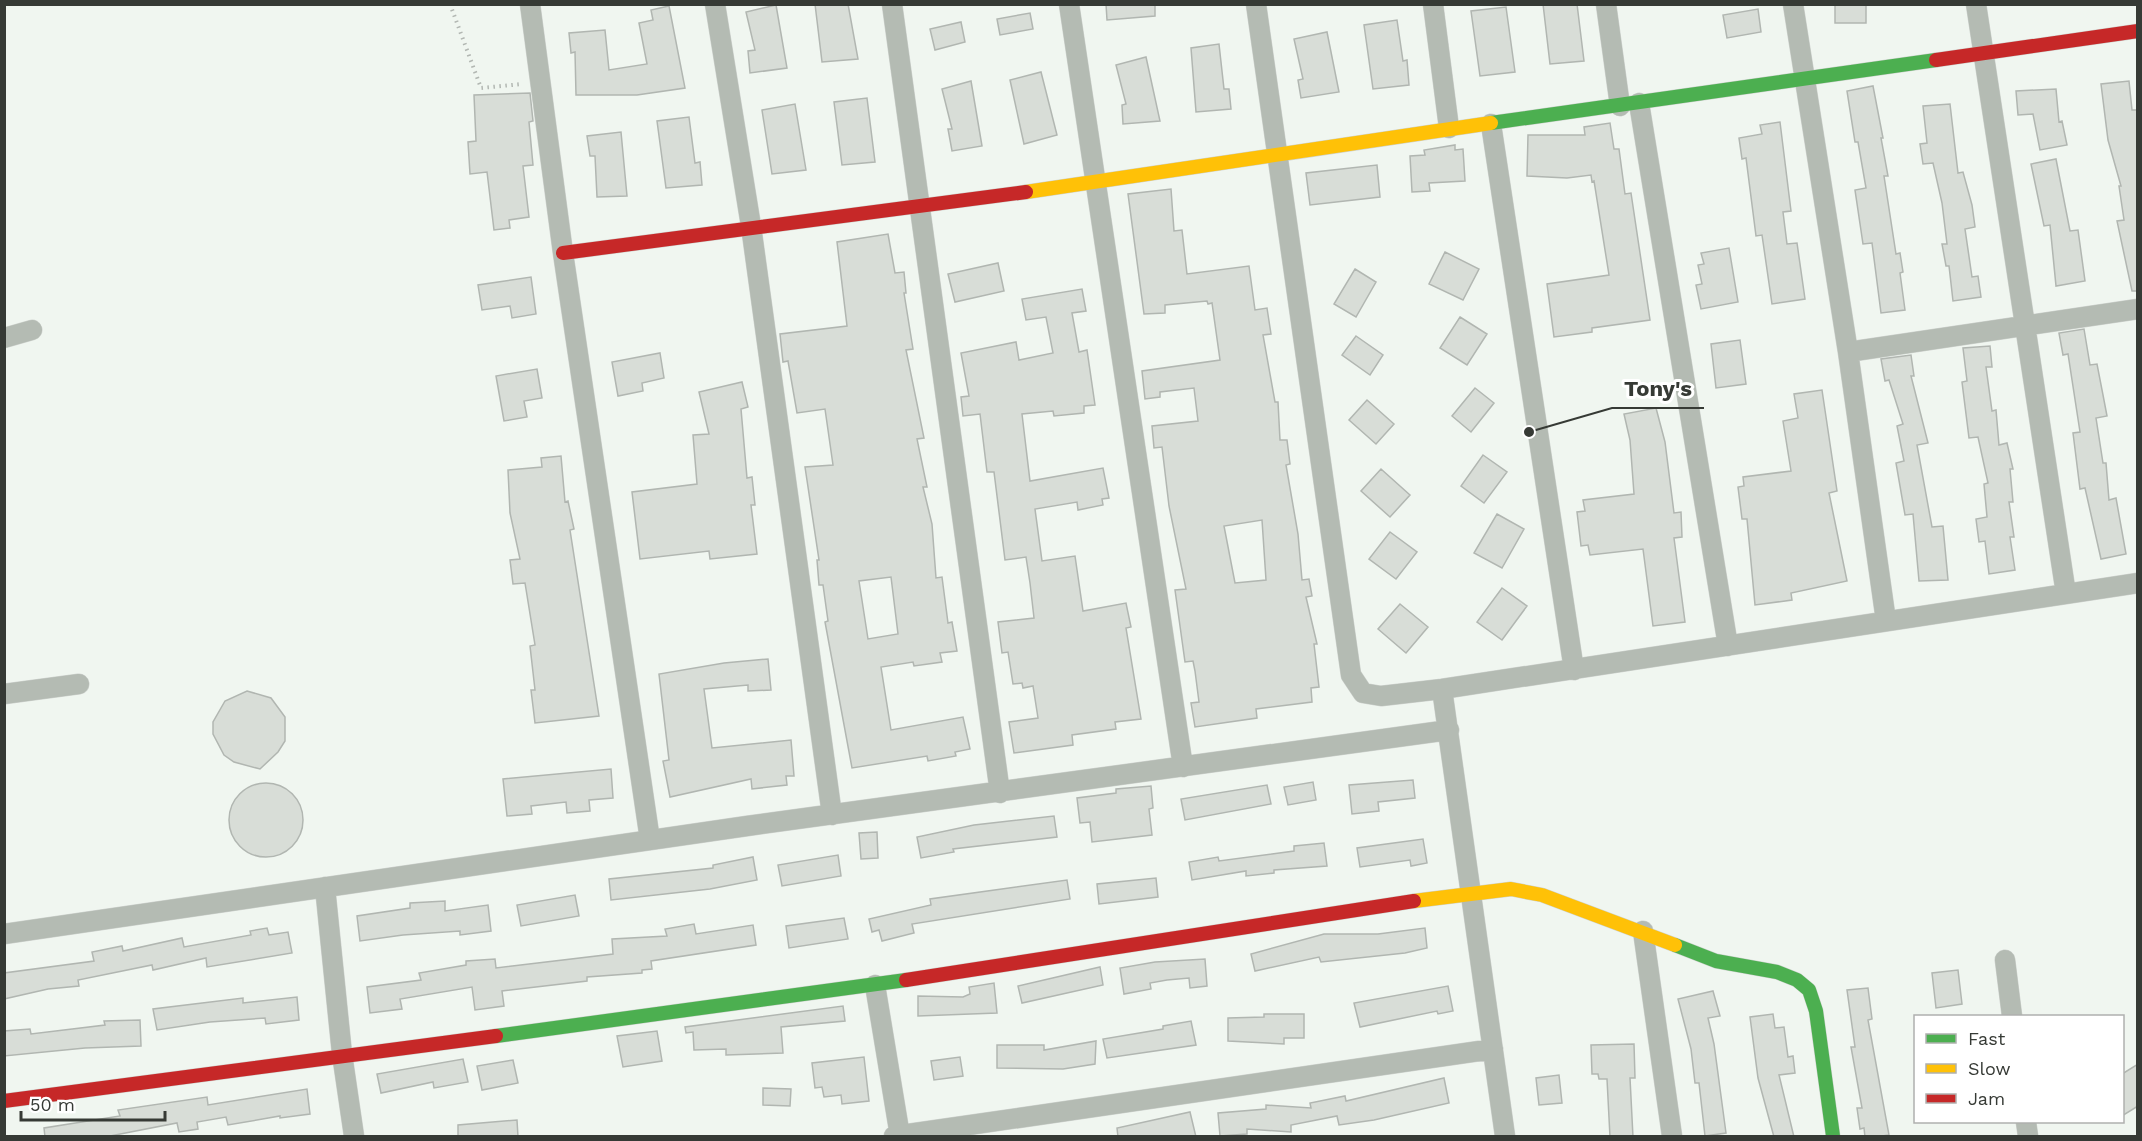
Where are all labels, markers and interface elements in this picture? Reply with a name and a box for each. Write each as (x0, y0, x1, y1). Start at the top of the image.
callout: Tony's (1612, 368, 1704, 408)
text: Tony's (1624, 376, 1692, 401)
legend (1914, 1015, 2124, 1123)
text: Fast (1968, 1028, 2006, 1049)
text: Slow (1968, 1058, 2011, 1079)
scale bar (21, 1084, 165, 1122)
text: Jam (1968, 1088, 2005, 1109)
text: 50 m (30, 1094, 75, 1115)

